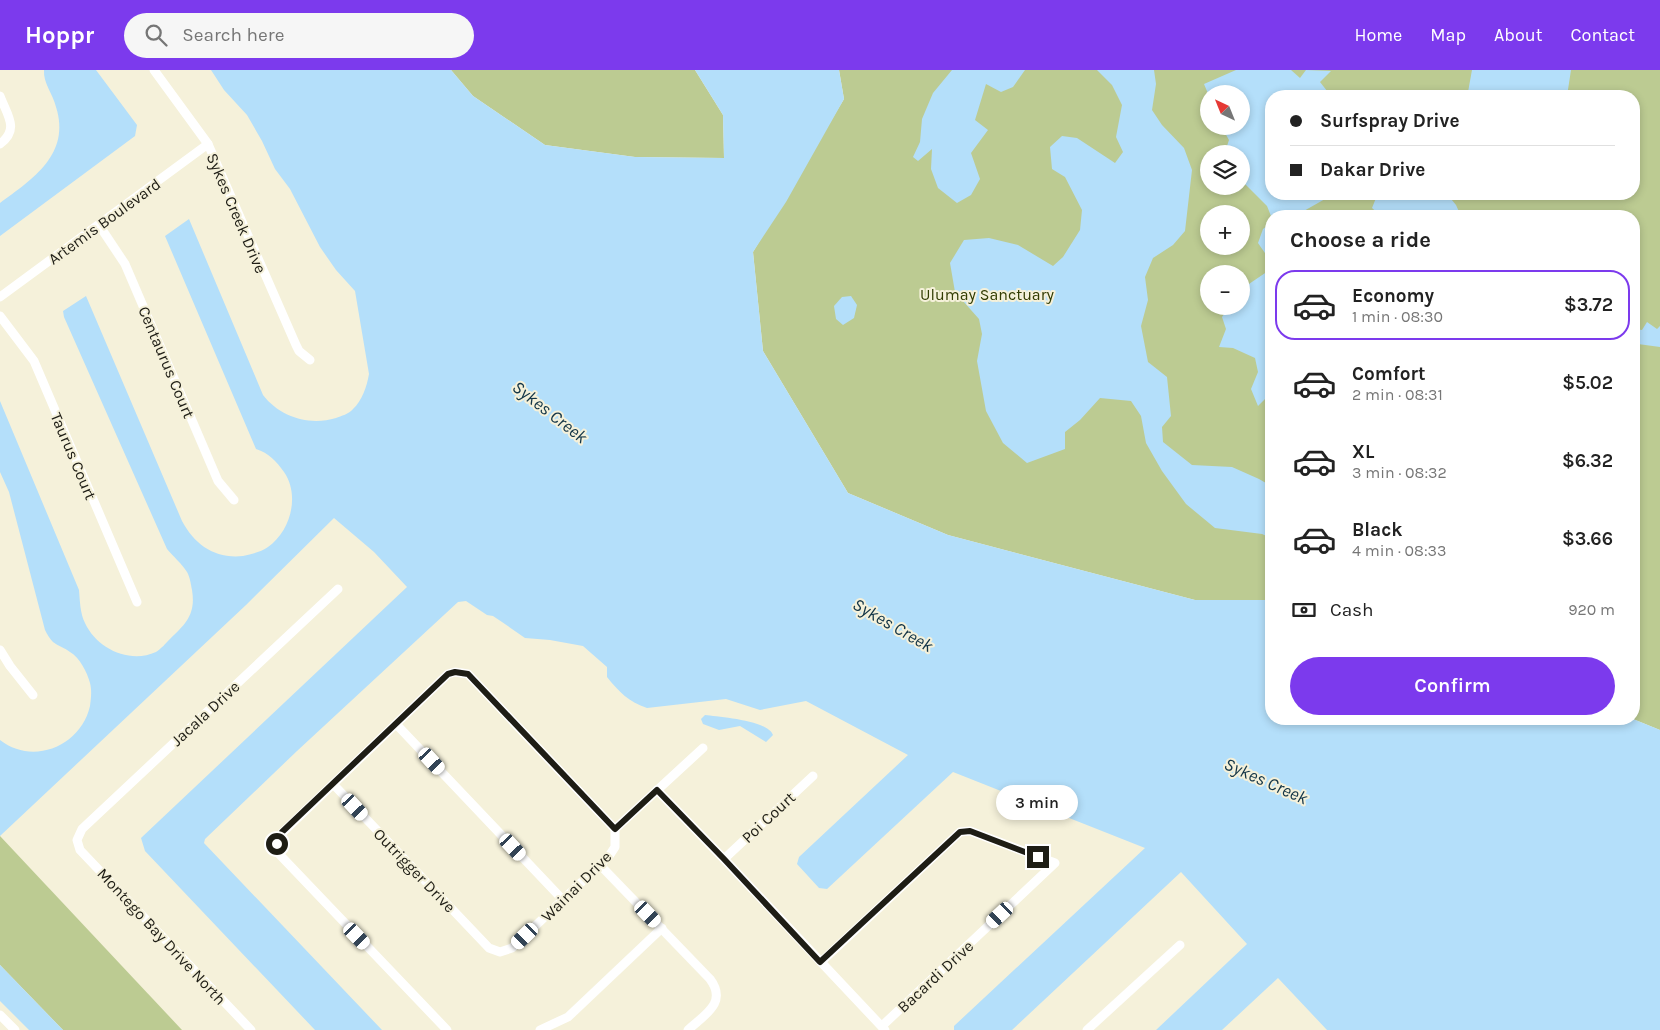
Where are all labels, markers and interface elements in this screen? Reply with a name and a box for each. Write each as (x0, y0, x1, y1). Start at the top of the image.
search box (124, 13, 474, 58)
text: Hoppr (25, 21, 94, 49)
icon: search (142, 21, 170, 49)
text: Search here (182, 24, 284, 46)
text: Home (1354, 24, 1402, 46)
text: Map (1430, 24, 1466, 46)
text: About (1494, 24, 1543, 46)
text: Contact (1571, 24, 1635, 46)
north arrow (1200, 85, 1250, 135)
map controls (1200, 85, 1250, 315)
text: Surfspray Drive (1320, 110, 1459, 132)
button: layers (1200, 145, 1250, 195)
street label: Sykes Creek Drive (203, 150, 270, 276)
text: Dakar Drive (1320, 159, 1425, 181)
street label: Artemis Boulevard (44, 174, 164, 269)
button: + (1200, 205, 1250, 255)
text: Choose a ride (1290, 227, 1431, 253)
button: − (1200, 265, 1250, 315)
icon: car (1292, 283, 1337, 328)
park label: Ulumay Sanctuary (920, 285, 1054, 304)
text: Economy (1352, 285, 1434, 307)
text: $3.72 (1564, 294, 1613, 316)
street label: Centaurus Court (134, 303, 199, 421)
text: 1 min · 08:30 (1352, 307, 1443, 326)
icon: car (1292, 361, 1337, 406)
text: Comfort (1352, 363, 1426, 385)
text: $5.02 (1562, 372, 1613, 394)
water label: Sykes Creek (508, 376, 593, 449)
text: 2 min · 08:31 (1352, 385, 1443, 404)
street label: Taurus Court (47, 410, 100, 503)
icon: car (1292, 439, 1337, 484)
text: XL (1352, 441, 1374, 463)
text: $6.32 (1562, 450, 1613, 472)
text: 3 min · 08:32 (1352, 463, 1447, 482)
icon: car (1292, 517, 1337, 562)
text: Black (1352, 519, 1403, 541)
text: $3.66 (1562, 528, 1613, 550)
text: 4 min · 08:33 (1352, 541, 1447, 560)
water label: Sykes Creek (849, 593, 938, 657)
icon: cash (1290, 596, 1318, 624)
text: Cash (1330, 599, 1374, 621)
text: 920 m (1568, 600, 1615, 619)
button: Confirm (1290, 657, 1615, 715)
street label: Jacala Drive (167, 677, 244, 750)
car (416, 745, 447, 777)
water label: Sykes Creek (1221, 753, 1312, 810)
callout: 3 min (997, 784, 1079, 820)
street label: Poi Court (738, 788, 799, 847)
car (339, 791, 370, 823)
text: 3 min (1015, 793, 1059, 812)
street label: Outrigger Drive (370, 824, 460, 916)
car (497, 831, 528, 863)
route start (266, 833, 288, 855)
route end (1027, 846, 1049, 868)
street label: Wainai Drive (537, 847, 616, 926)
street label: Montego Bay Drive North (93, 864, 230, 1009)
car (632, 898, 663, 930)
car (983, 899, 1016, 931)
car (341, 920, 372, 952)
car (508, 920, 541, 952)
street label: Bacardi Drive (893, 936, 977, 1016)

